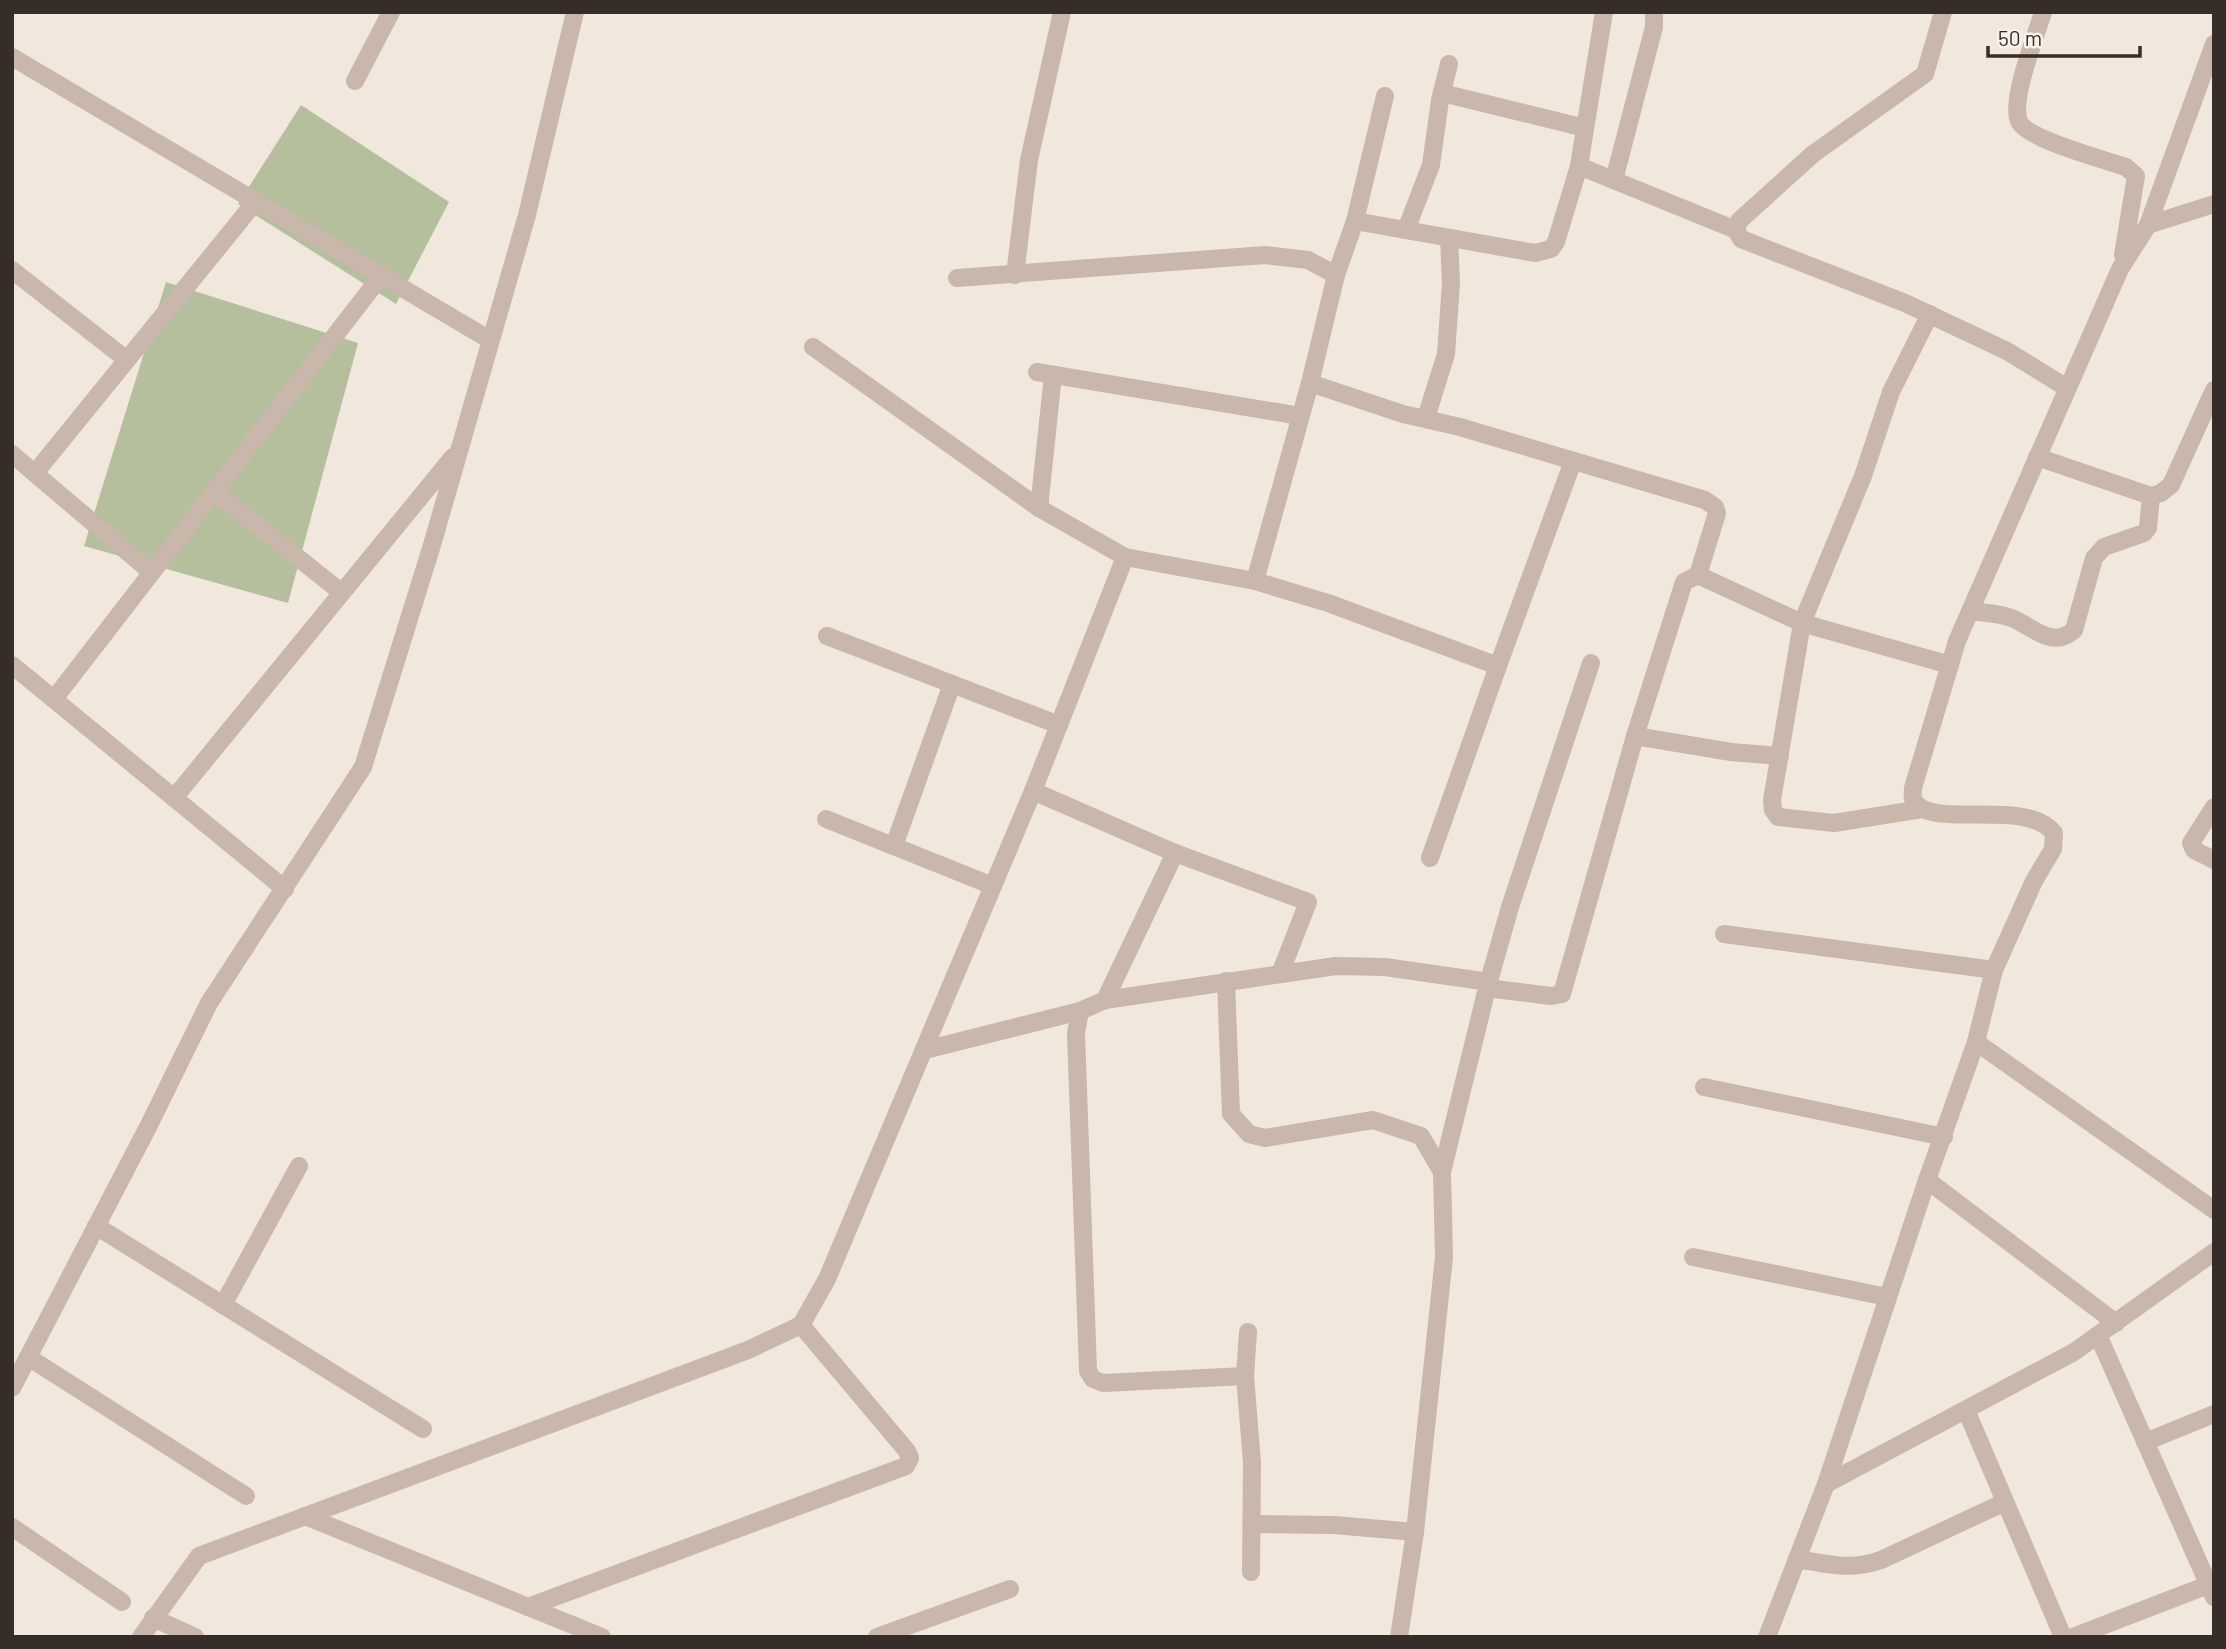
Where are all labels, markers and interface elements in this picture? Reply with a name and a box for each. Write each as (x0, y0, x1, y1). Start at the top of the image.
scale bar (1988, 14, 2140, 58)
text: 50 m (1998, 25, 2042, 50)

